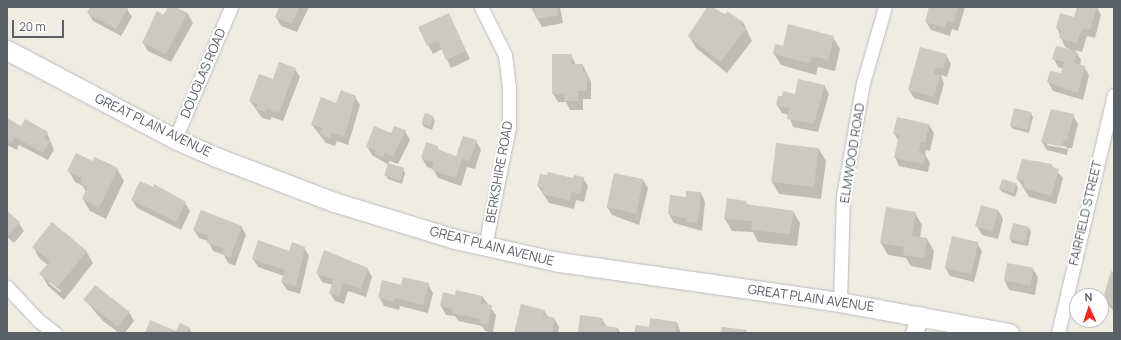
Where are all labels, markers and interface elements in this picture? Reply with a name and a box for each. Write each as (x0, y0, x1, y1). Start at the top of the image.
scale bar (14, 12, 66, 38)
text: 20 m (19, 18, 46, 35)
street label: DOUGLAS ROAD (177, 26, 229, 120)
street label: GREAT PLAIN AVENUE (92, 90, 214, 160)
street label: ELMWOOD ROAD (836, 102, 868, 204)
street label: BERKSHIRE ROAD (482, 120, 516, 224)
street label: FAIRFIELD STREET (1065, 159, 1105, 267)
street label: GREAT PLAIN AVENUE (428, 223, 556, 269)
street label: GREAT PLAIN AVENUE (747, 281, 875, 315)
north arrow (1069, 288, 1109, 328)
text: N (1084, 289, 1093, 304)

